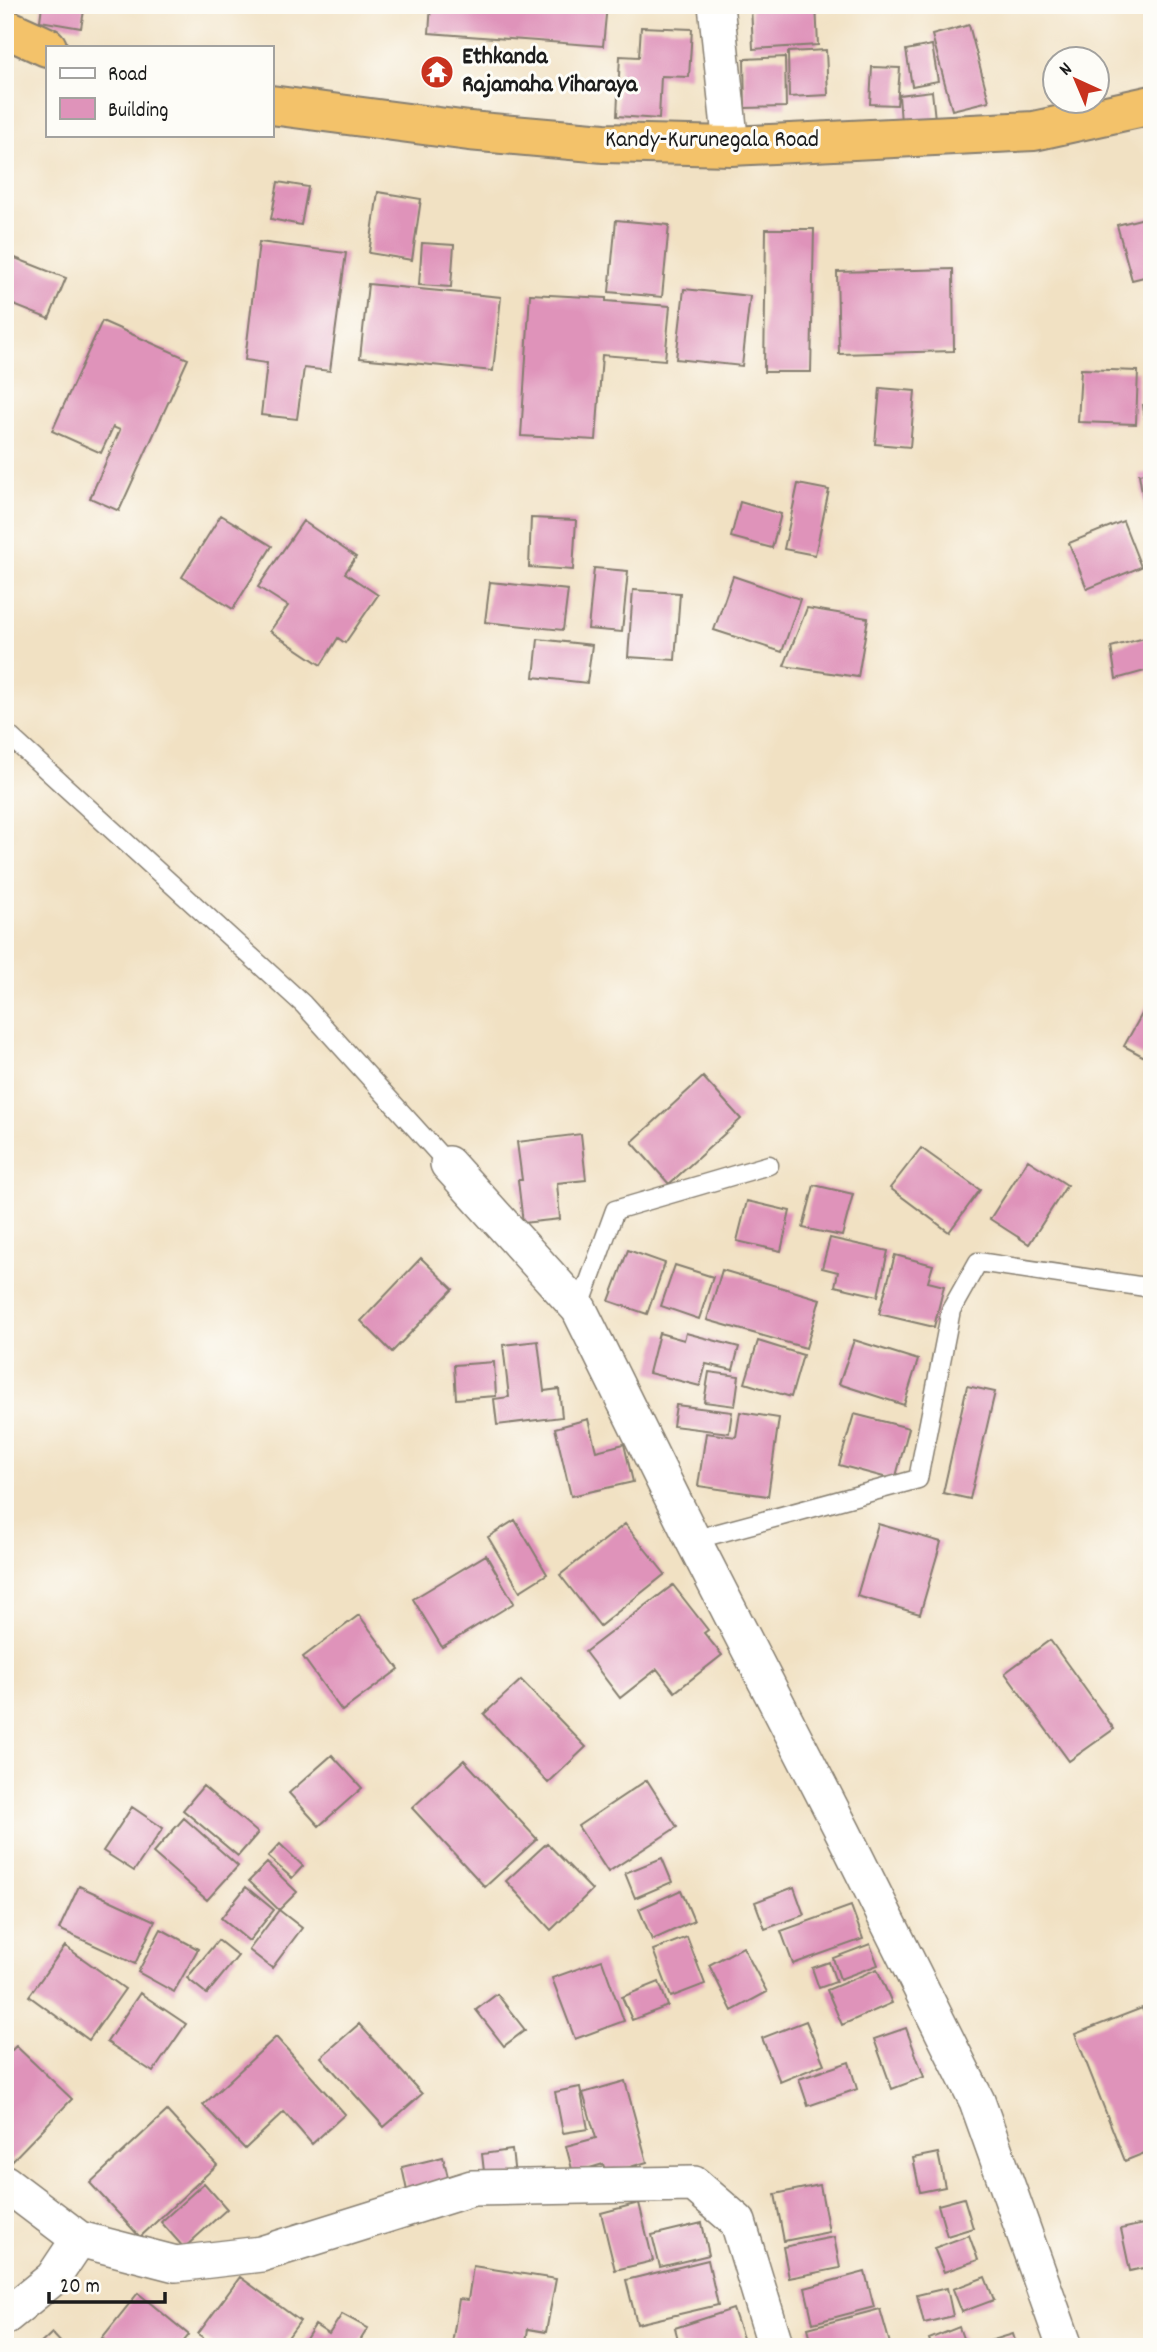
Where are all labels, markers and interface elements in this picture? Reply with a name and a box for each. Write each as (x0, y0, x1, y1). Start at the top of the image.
place label: Ethkanda Rajamaha Viharaya (462, 41, 638, 103)
legend (46, 46, 273, 136)
north arrow (1042, 46, 1112, 116)
temple icon: Ethkanda Rajamaha Viharaya (418, 53, 456, 91)
text: N (1054, 57, 1079, 83)
text: Road (108, 61, 147, 91)
text: Building (108, 97, 168, 127)
street label: Kandy-Kurunegala Road (605, 124, 819, 158)
scale bar (49, 2261, 164, 2305)
text: 20 m (60, 2273, 100, 2303)

